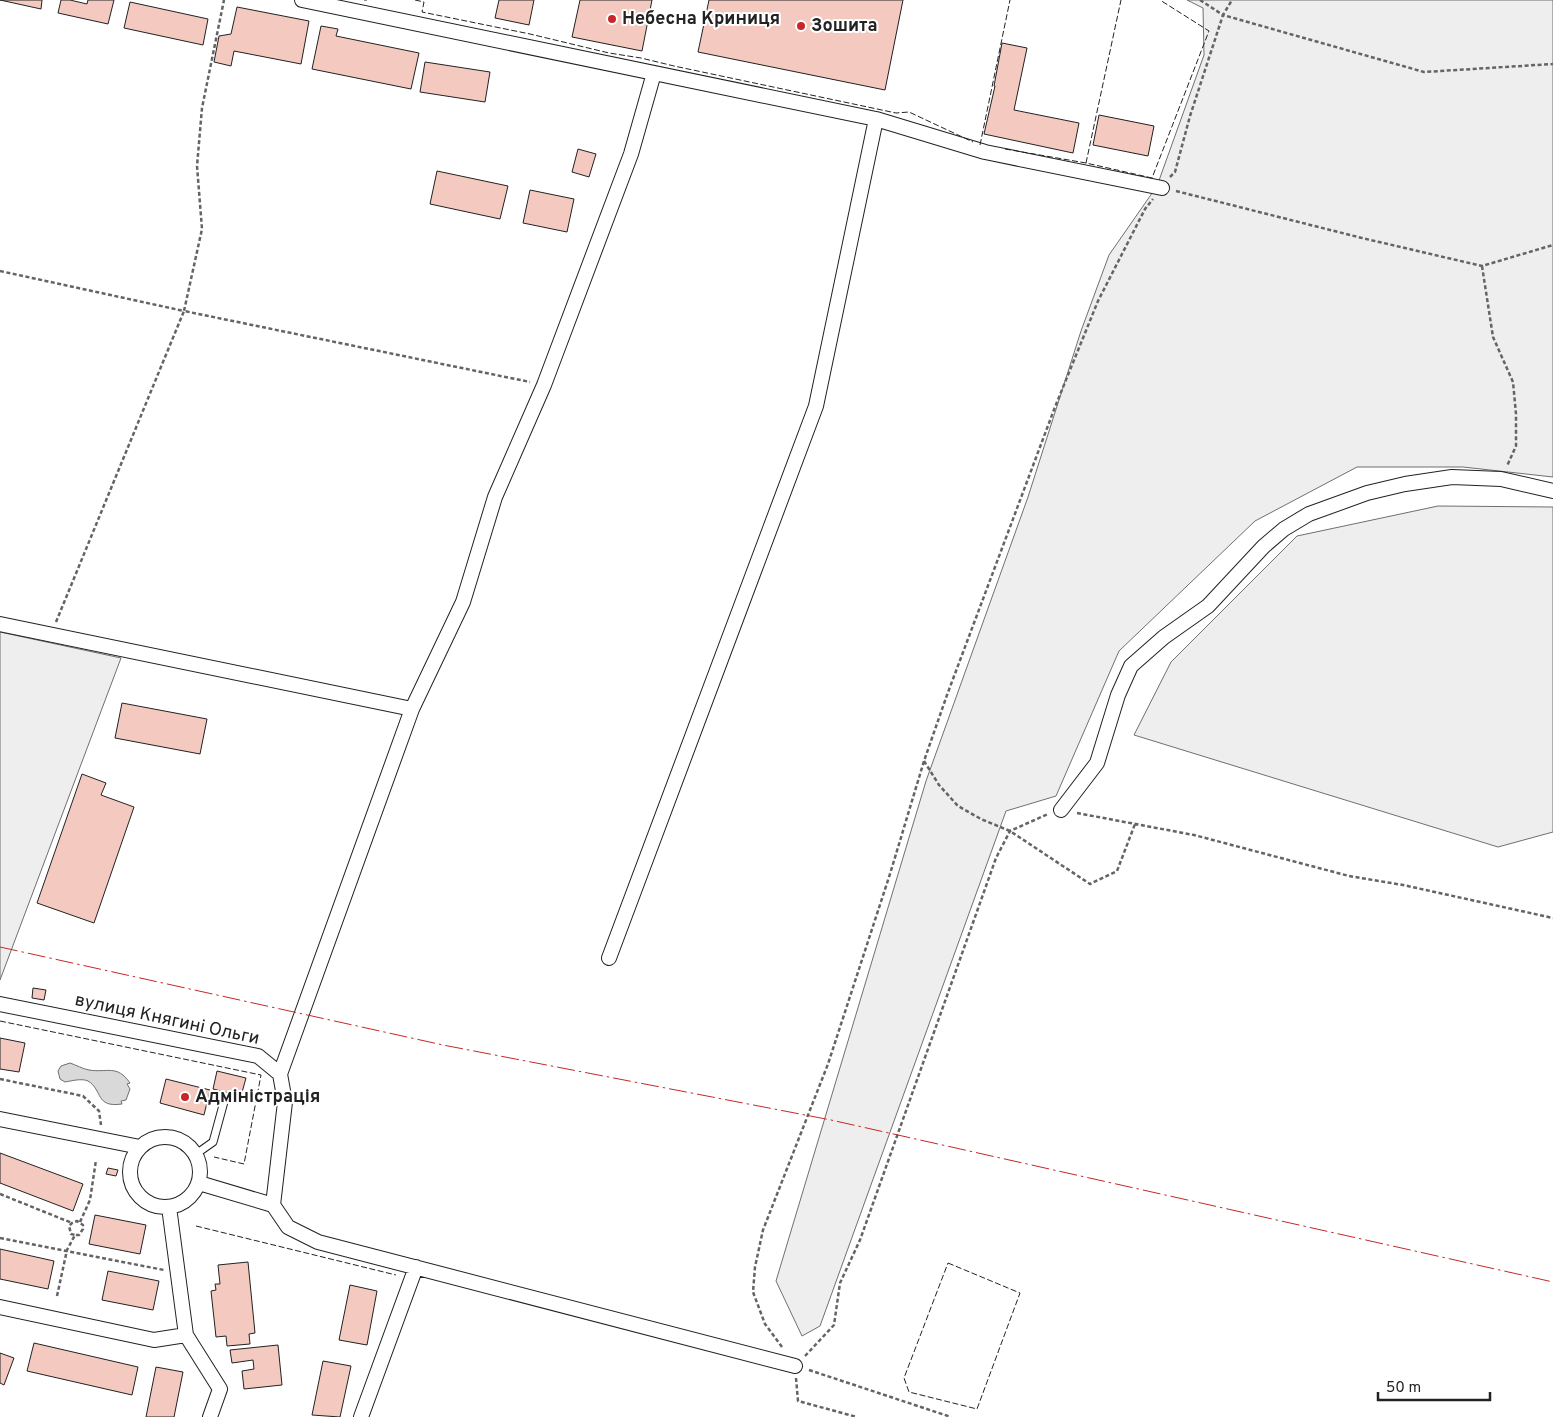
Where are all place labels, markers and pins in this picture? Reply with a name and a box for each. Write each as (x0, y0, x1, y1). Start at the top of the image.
place label: Небесна Криниця (622, 8, 780, 31)
marker: Небесна Криниця (606, 13, 618, 25)
place label: Зошита (811, 15, 878, 38)
marker: Зошита (795, 20, 807, 32)
place label: Адміністрація (195, 1086, 320, 1109)
marker: Адміністрація (179, 1091, 191, 1103)

